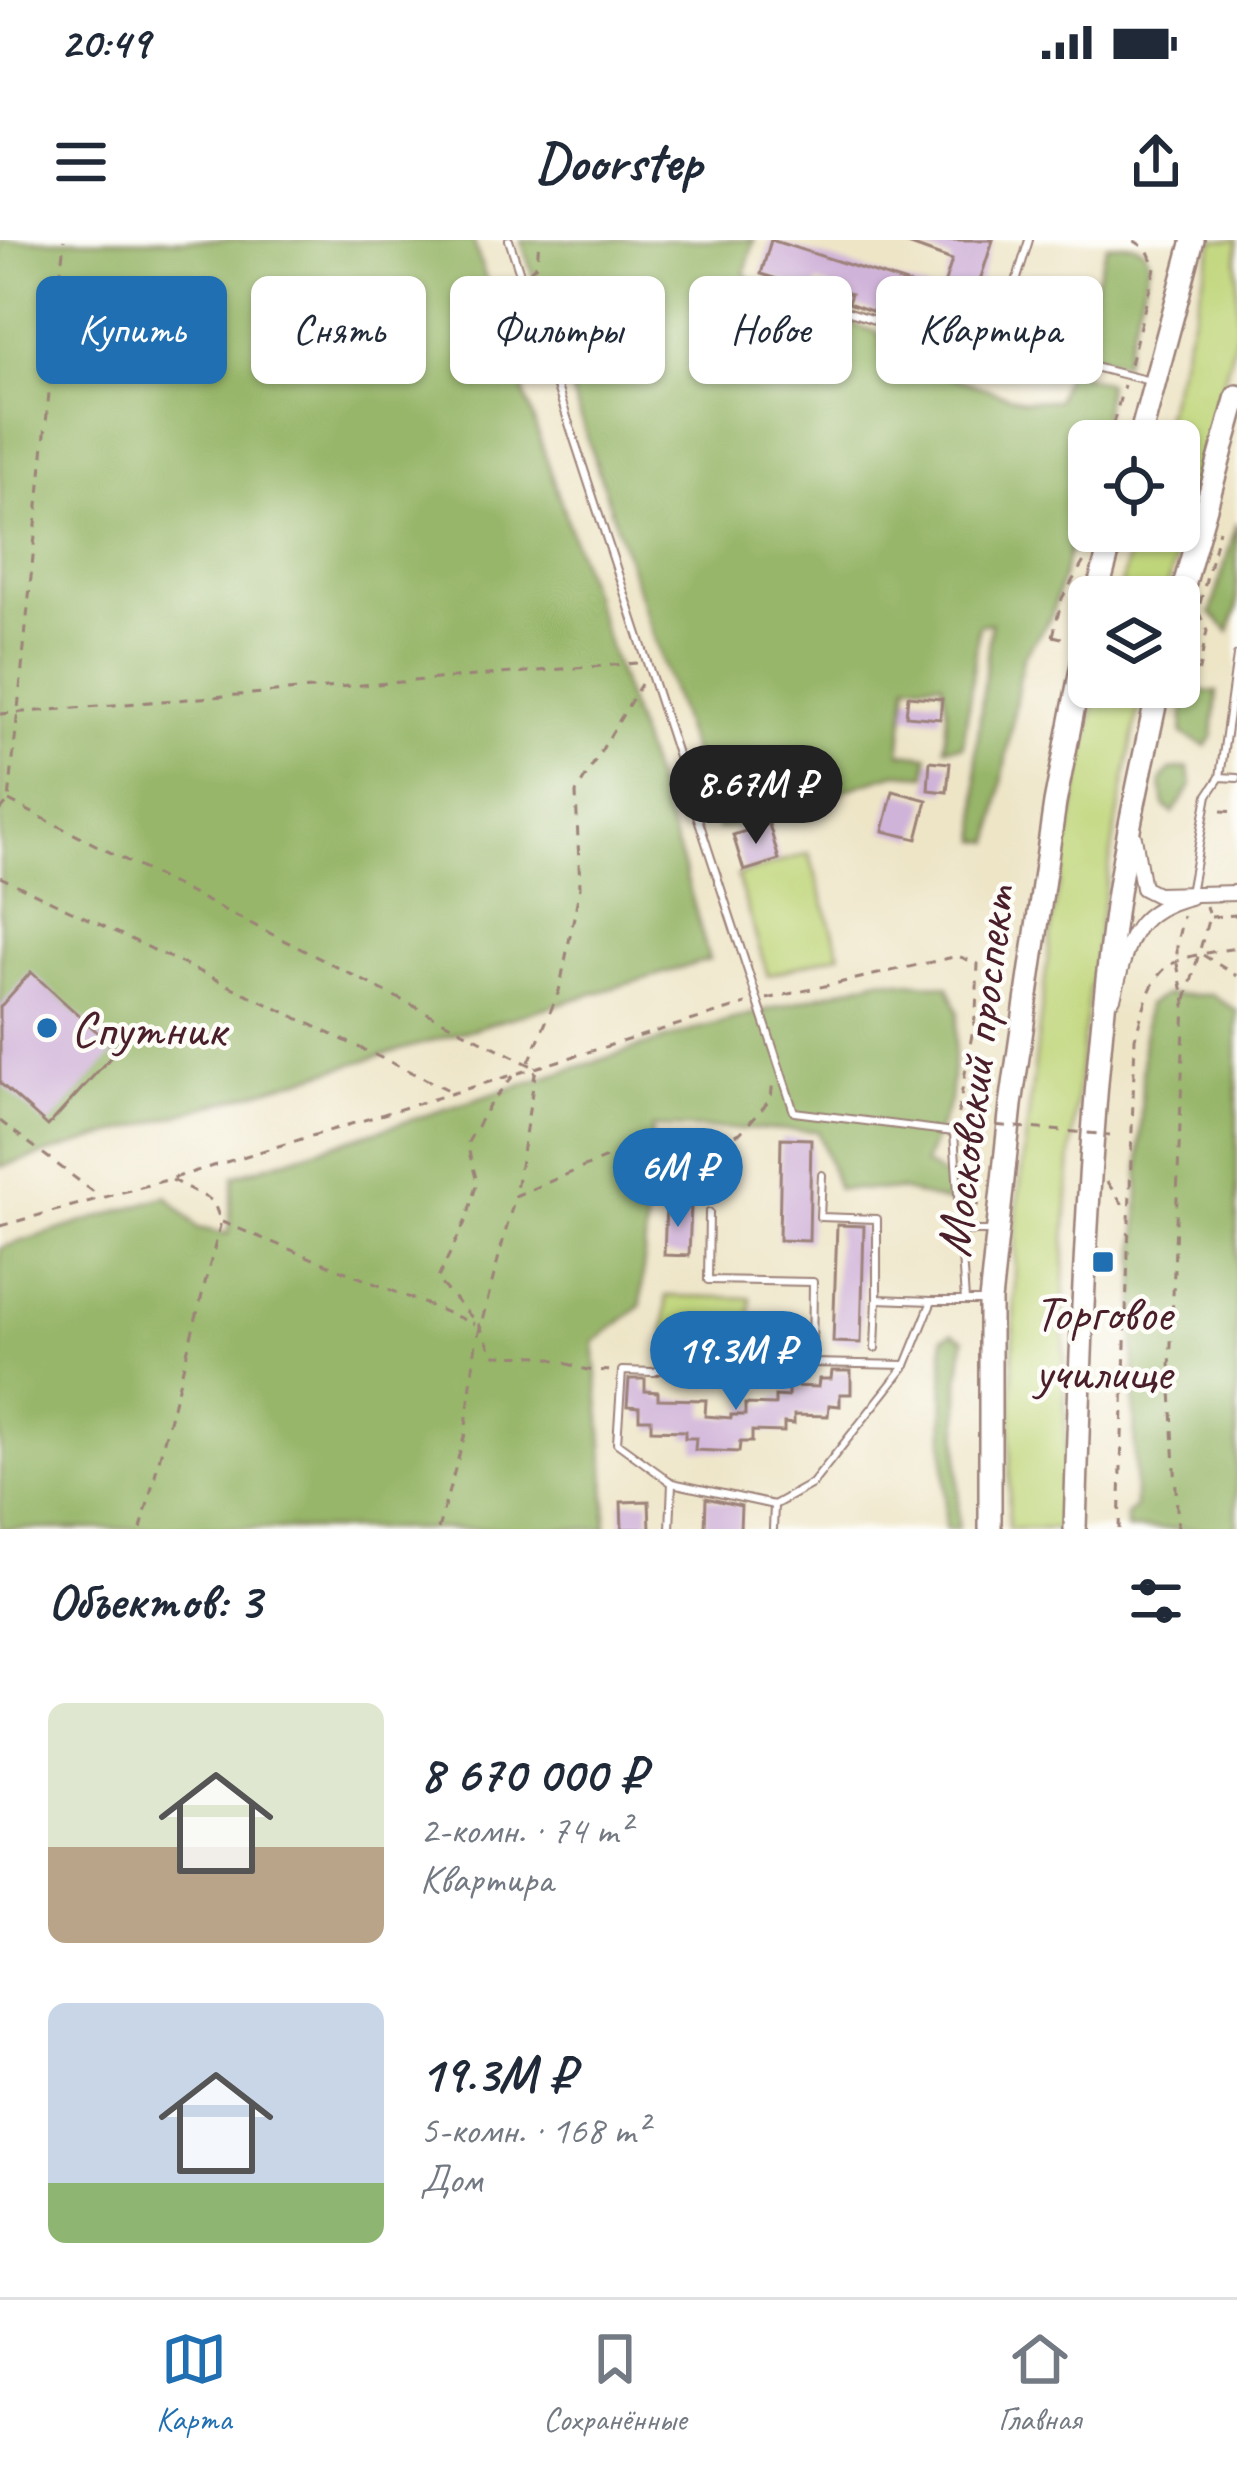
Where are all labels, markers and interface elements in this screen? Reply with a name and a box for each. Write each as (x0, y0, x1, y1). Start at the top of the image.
text: 20:49 (60, 14, 149, 71)
text: Doorstep (536, 128, 702, 196)
icon: menu (48, 129, 114, 195)
icon: share (1123, 129, 1189, 195)
chip: Купить (36, 276, 227, 384)
chip: Снять (251, 276, 426, 384)
chip: Фильтры (450, 276, 665, 384)
chip: Новое (689, 276, 852, 384)
chip: Квартира (876, 276, 1103, 384)
map controls (1068, 420, 1200, 708)
button: locate (1068, 420, 1200, 552)
button: layers (1068, 576, 1200, 708)
pin: 8.67M ₽ (645, 745, 867, 847)
text: 8.67M ₽ (696, 759, 816, 808)
street label: Московский проспект (920, 881, 1030, 1260)
place label: Спутник (71, 997, 230, 1061)
marker: Спутник (34, 1015, 60, 1041)
pin: 6M ₽ (607, 1128, 749, 1230)
text: 6M ₽ (640, 1142, 716, 1191)
marker: Торговое училище (1090, 1249, 1116, 1275)
place label: Торговое училище (1032, 1281, 1175, 1404)
pin: 19.3M ₽ (625, 1311, 847, 1413)
text: 19.3M ₽ (677, 1325, 795, 1374)
icon: filters (1123, 1568, 1189, 1634)
text: Объектов: 3 (48, 1569, 261, 1633)
text: 8 670 000 ₽ (420, 1742, 645, 1806)
icon: home (144, 1751, 288, 1895)
text: 2-комн. · 74 m² (420, 1806, 630, 1855)
text: Квартира (420, 1855, 553, 1904)
text: 19.3M ₽ (420, 2042, 574, 2106)
icon: home (144, 2051, 288, 2195)
text: 5-комн. · 168 m² (420, 2106, 648, 2155)
text: Дом (420, 2155, 482, 2204)
tab: Карта (156, 2326, 231, 2440)
tab: Сохранённые (543, 2326, 687, 2440)
tab: Главная (998, 2326, 1081, 2440)

